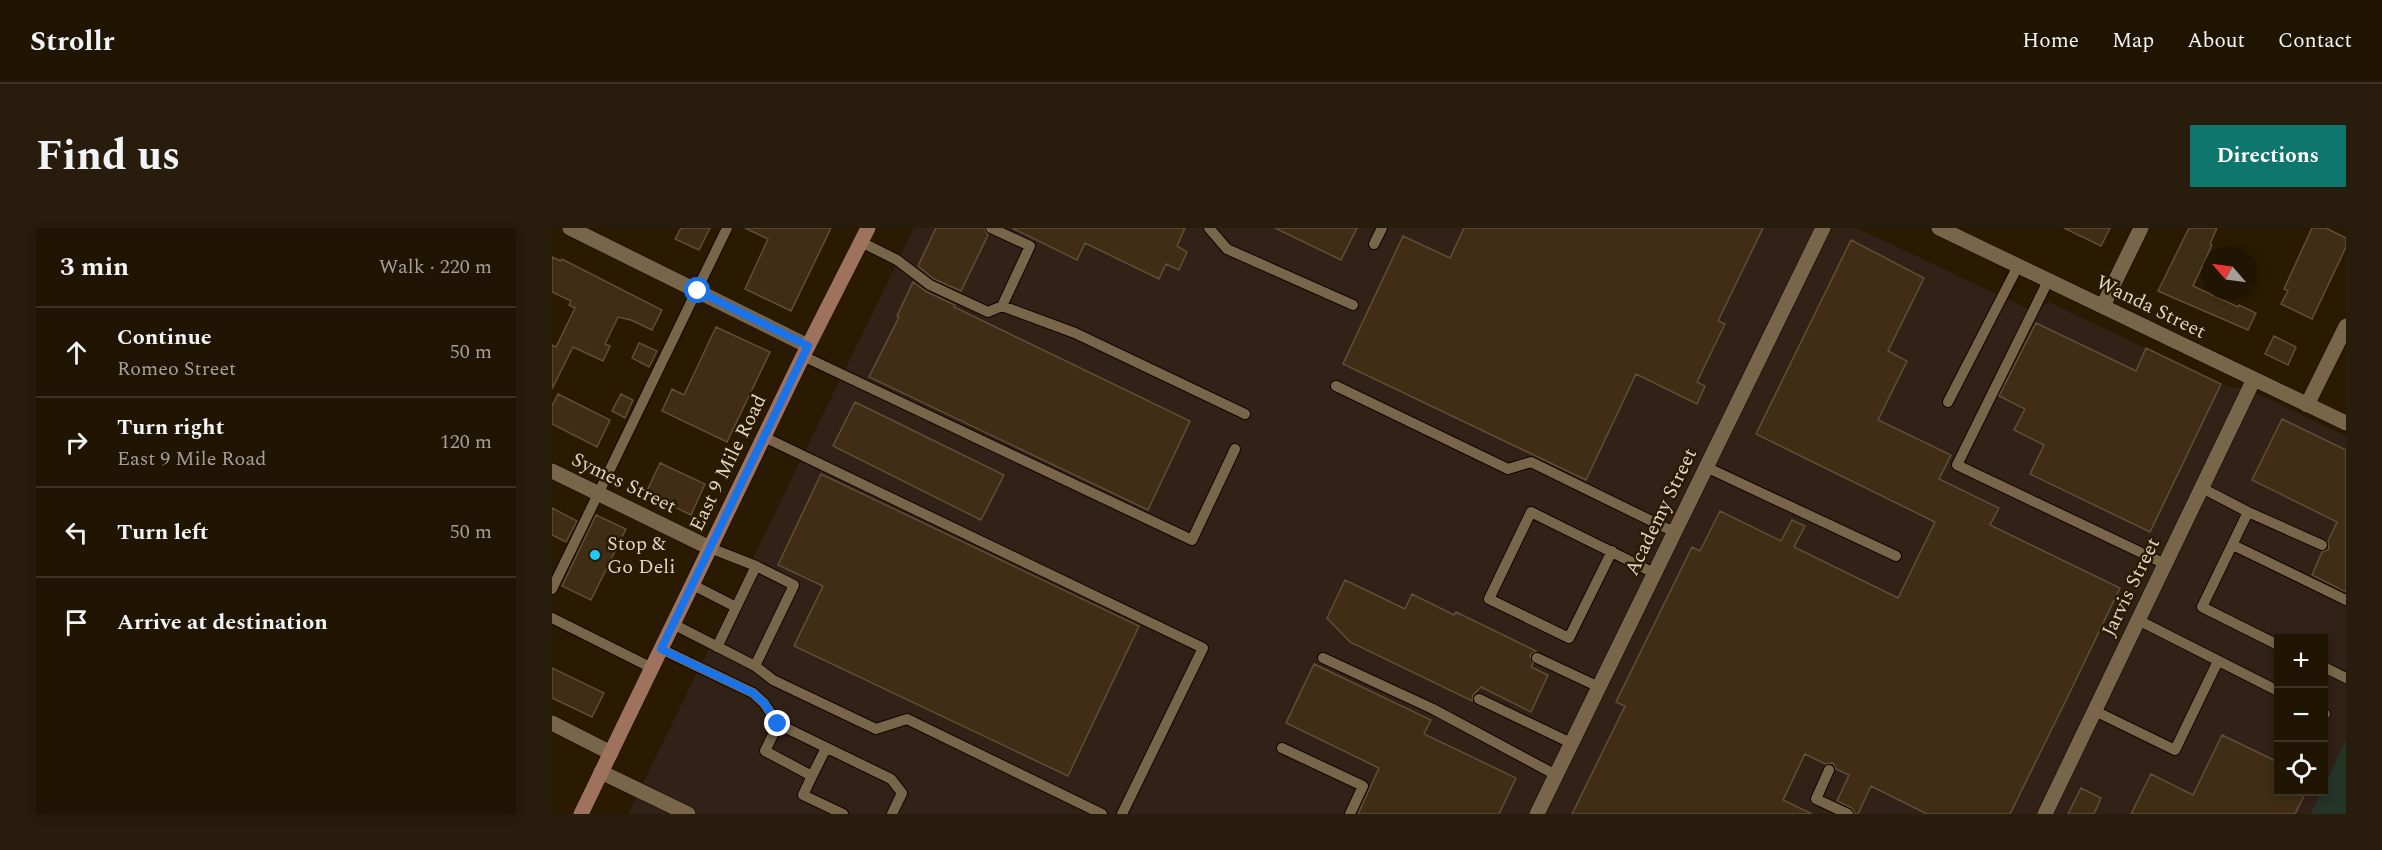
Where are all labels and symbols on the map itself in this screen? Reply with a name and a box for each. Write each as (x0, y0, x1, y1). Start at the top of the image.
north arrow (2202, 246, 2256, 300)
street label: Wanda Street (2091, 267, 2211, 347)
route start (684, 277, 710, 303)
street label: East 9 Mile Road (682, 389, 774, 537)
street label: Academy Street (1617, 443, 1705, 581)
street label: Symes Street (566, 445, 682, 521)
place label: Stop & Go Deli (607, 529, 675, 582)
street label: Jarvis Street (2094, 532, 2168, 642)
marker: Stop & Go Deli (588, 548, 602, 562)
route end (764, 710, 790, 736)

